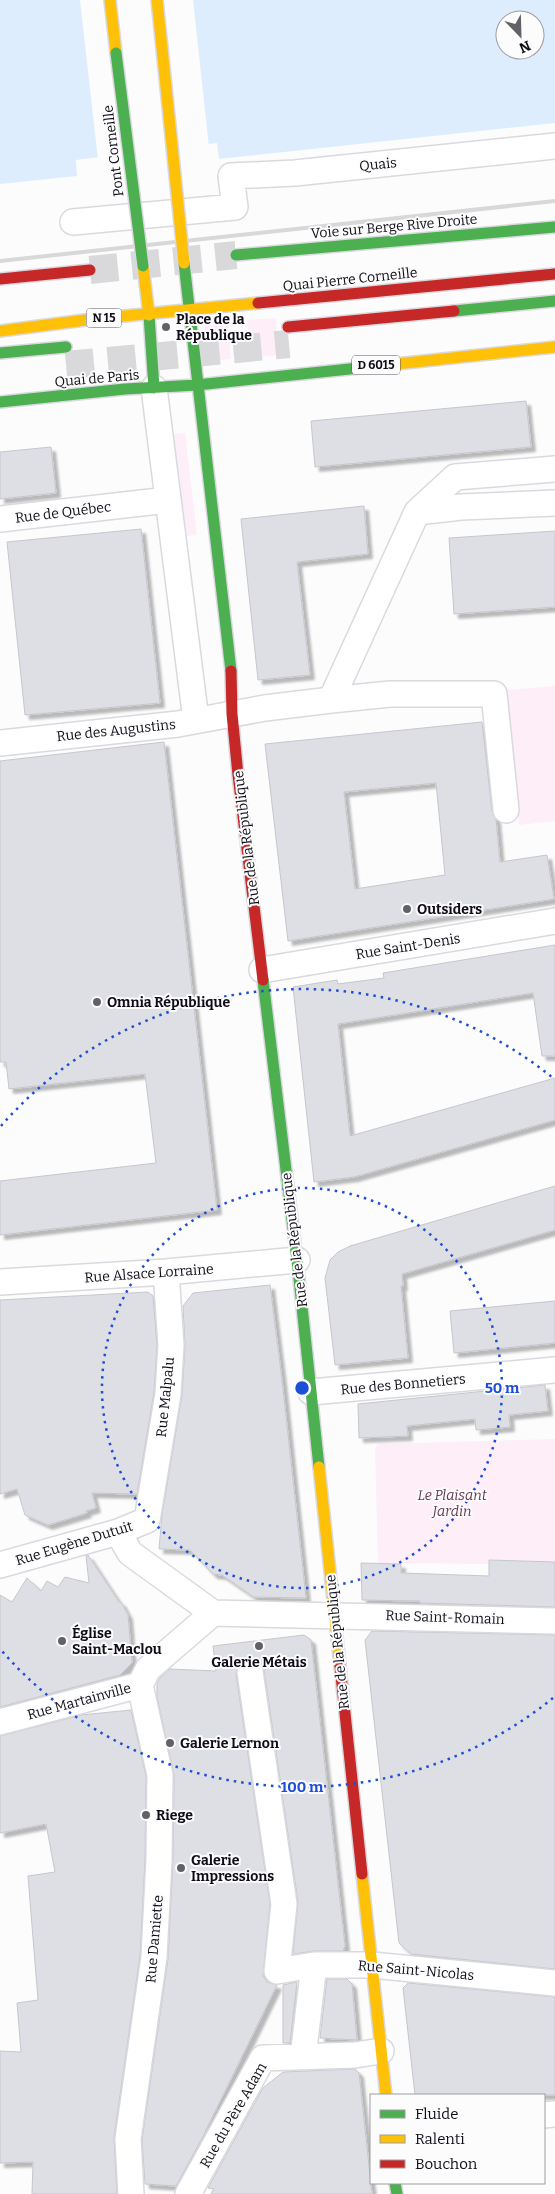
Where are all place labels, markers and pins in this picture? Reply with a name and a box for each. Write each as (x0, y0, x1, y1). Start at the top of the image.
place label: Place de la République (176, 311, 252, 344)
marker: Place de la République (160, 321, 172, 333)
place label: Outsiders (417, 901, 482, 918)
marker: Outsiders (401, 903, 413, 915)
place label: Omnia République (107, 994, 230, 1011)
marker: Omnia République (91, 996, 103, 1008)
centre of rings (293, 1379, 311, 1397)
place label: Église Saint-Maclou (72, 1624, 162, 1658)
marker: Église Saint-Maclou (56, 1635, 68, 1647)
marker: Galerie Métais (253, 1640, 265, 1652)
place label: Galerie Métais (211, 1654, 307, 1671)
place label: Galerie Lernon (180, 1735, 279, 1752)
marker: Galerie Lernon (164, 1737, 176, 1749)
place label: Riege (156, 1807, 193, 1824)
marker: Riege (140, 1809, 152, 1821)
place label: Galerie Impressions (191, 1852, 274, 1885)
marker: Galerie Impressions (175, 1862, 187, 1874)

